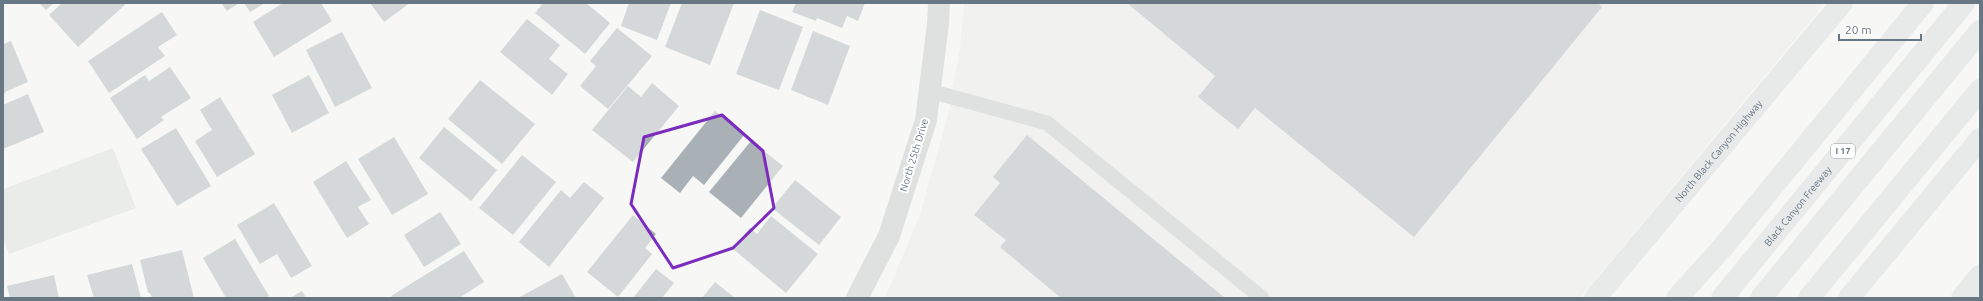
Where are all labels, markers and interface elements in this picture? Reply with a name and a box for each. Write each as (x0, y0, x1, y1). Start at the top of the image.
scale bar (1839, 16, 1921, 42)
text: 20 m (1845, 23, 1872, 36)
street label: North Black Canyon Highway (1673, 98, 1764, 204)
street label: North 25th Drive (898, 117, 930, 193)
road number: I 17 (1831, 144, 1855, 158)
street label: Black Canyon Freeway (1762, 164, 1833, 248)

